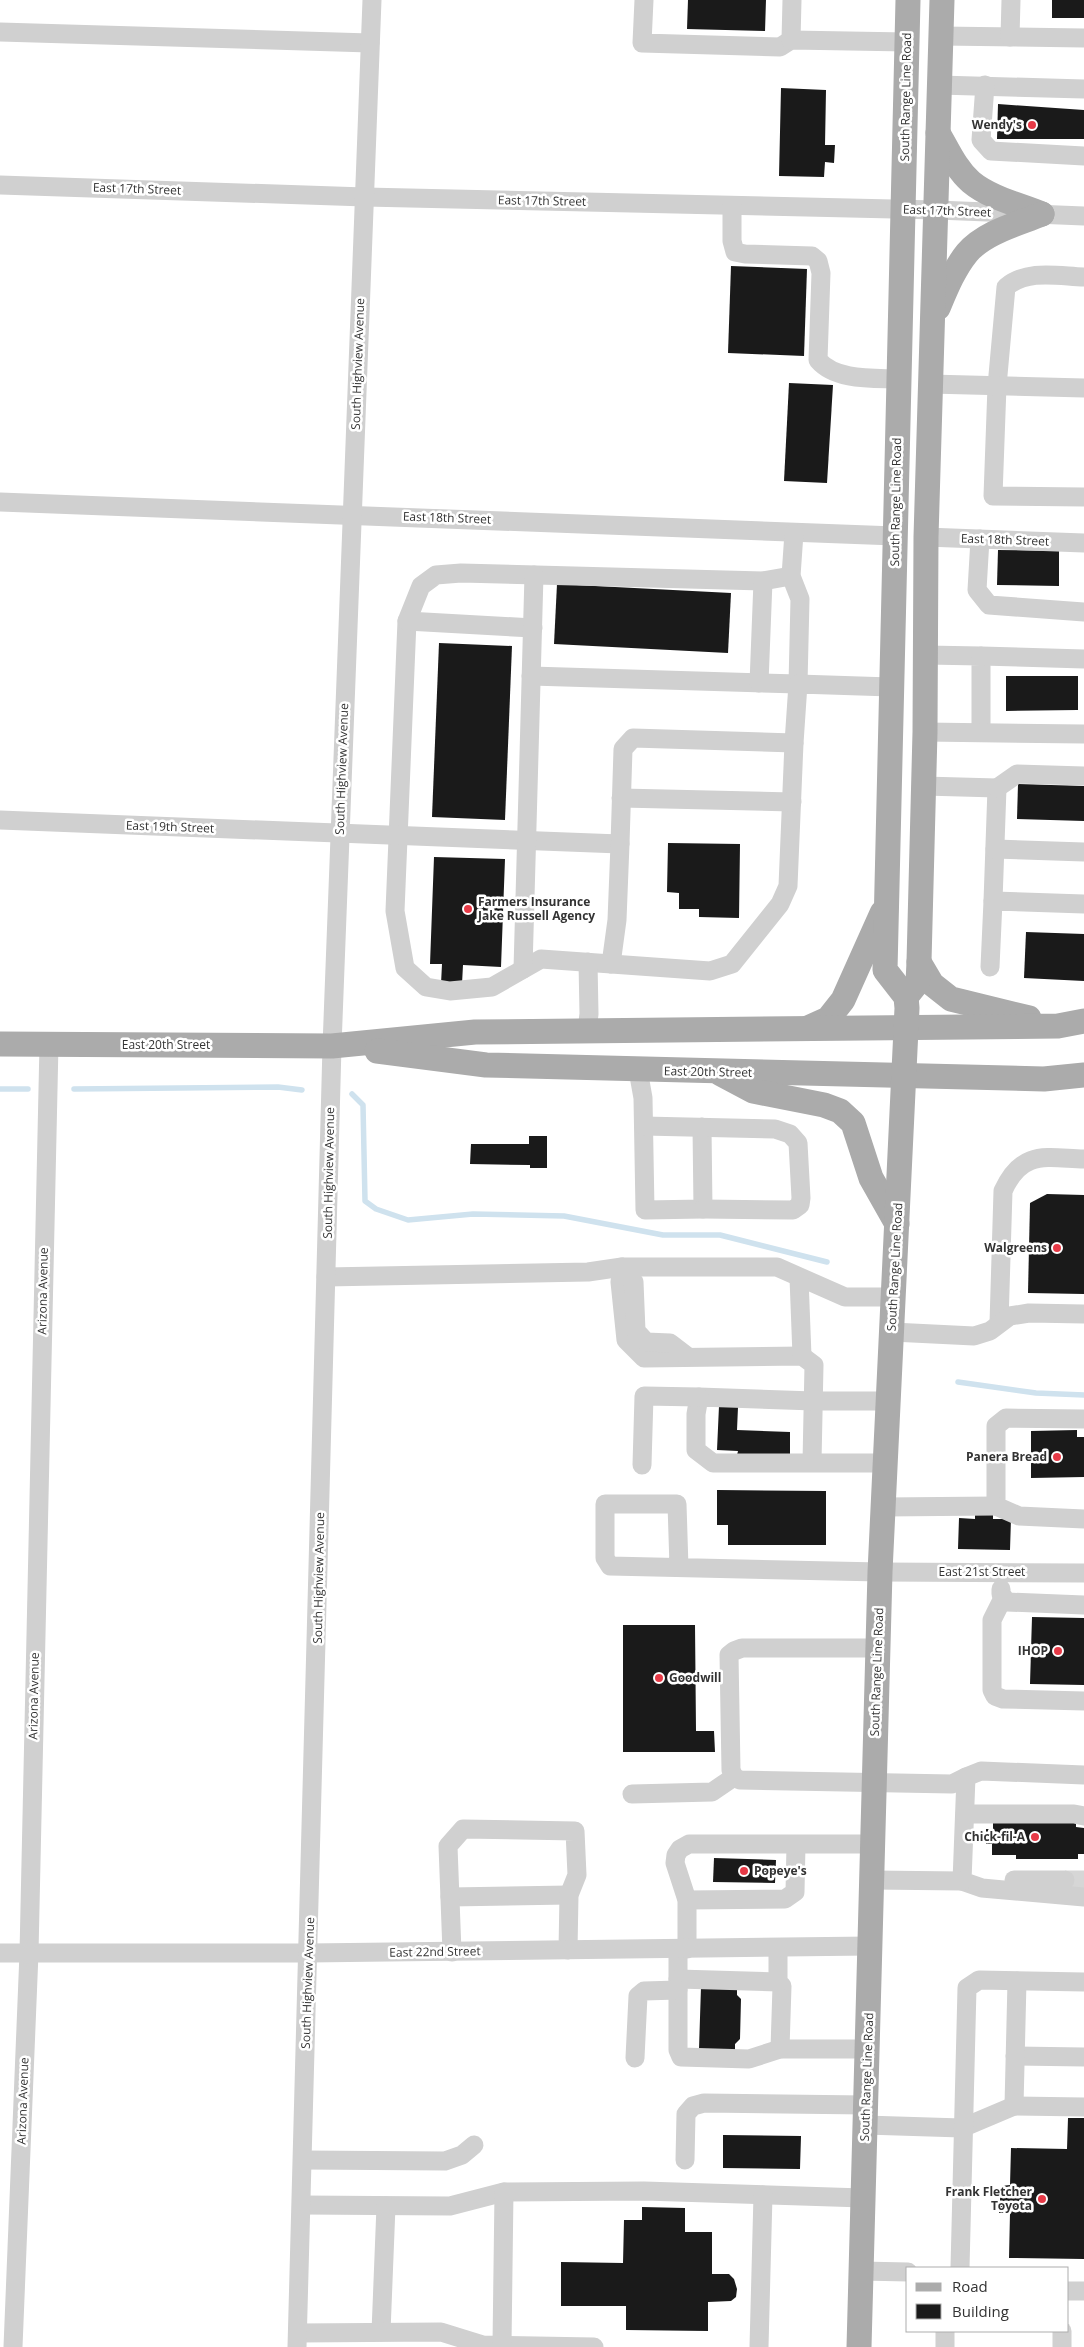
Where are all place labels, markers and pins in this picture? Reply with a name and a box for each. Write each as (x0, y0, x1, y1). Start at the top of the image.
place label: Wendy's (972, 116, 1022, 133)
marker: Wendy's (1026, 119, 1038, 131)
place label: Farmers Insurance Jake Russell Agency (477, 893, 595, 924)
marker: Farmers Insurance Jake Russell Agency (462, 903, 474, 915)
place label: Walgreens (984, 1239, 1047, 1256)
marker: Walgreens (1051, 1242, 1063, 1254)
place label: Panera Bread (966, 1448, 1047, 1465)
marker: Panera Bread (1051, 1451, 1063, 1463)
place label: IHOP (1018, 1642, 1048, 1659)
marker: IHOP (1052, 1645, 1064, 1657)
place label: Goodwill (669, 1669, 721, 1686)
marker: Goodwill (653, 1672, 665, 1684)
place label: Chick-fil-A (964, 1828, 1026, 1845)
marker: Chick-fil-A (1029, 1831, 1041, 1843)
place label: Popeye's (754, 1862, 807, 1879)
marker: Popeye's (738, 1865, 750, 1877)
place label: Frank Fletcher Toyota (945, 2183, 1033, 2214)
marker: Frank Fletcher Toyota (1036, 2193, 1048, 2205)

